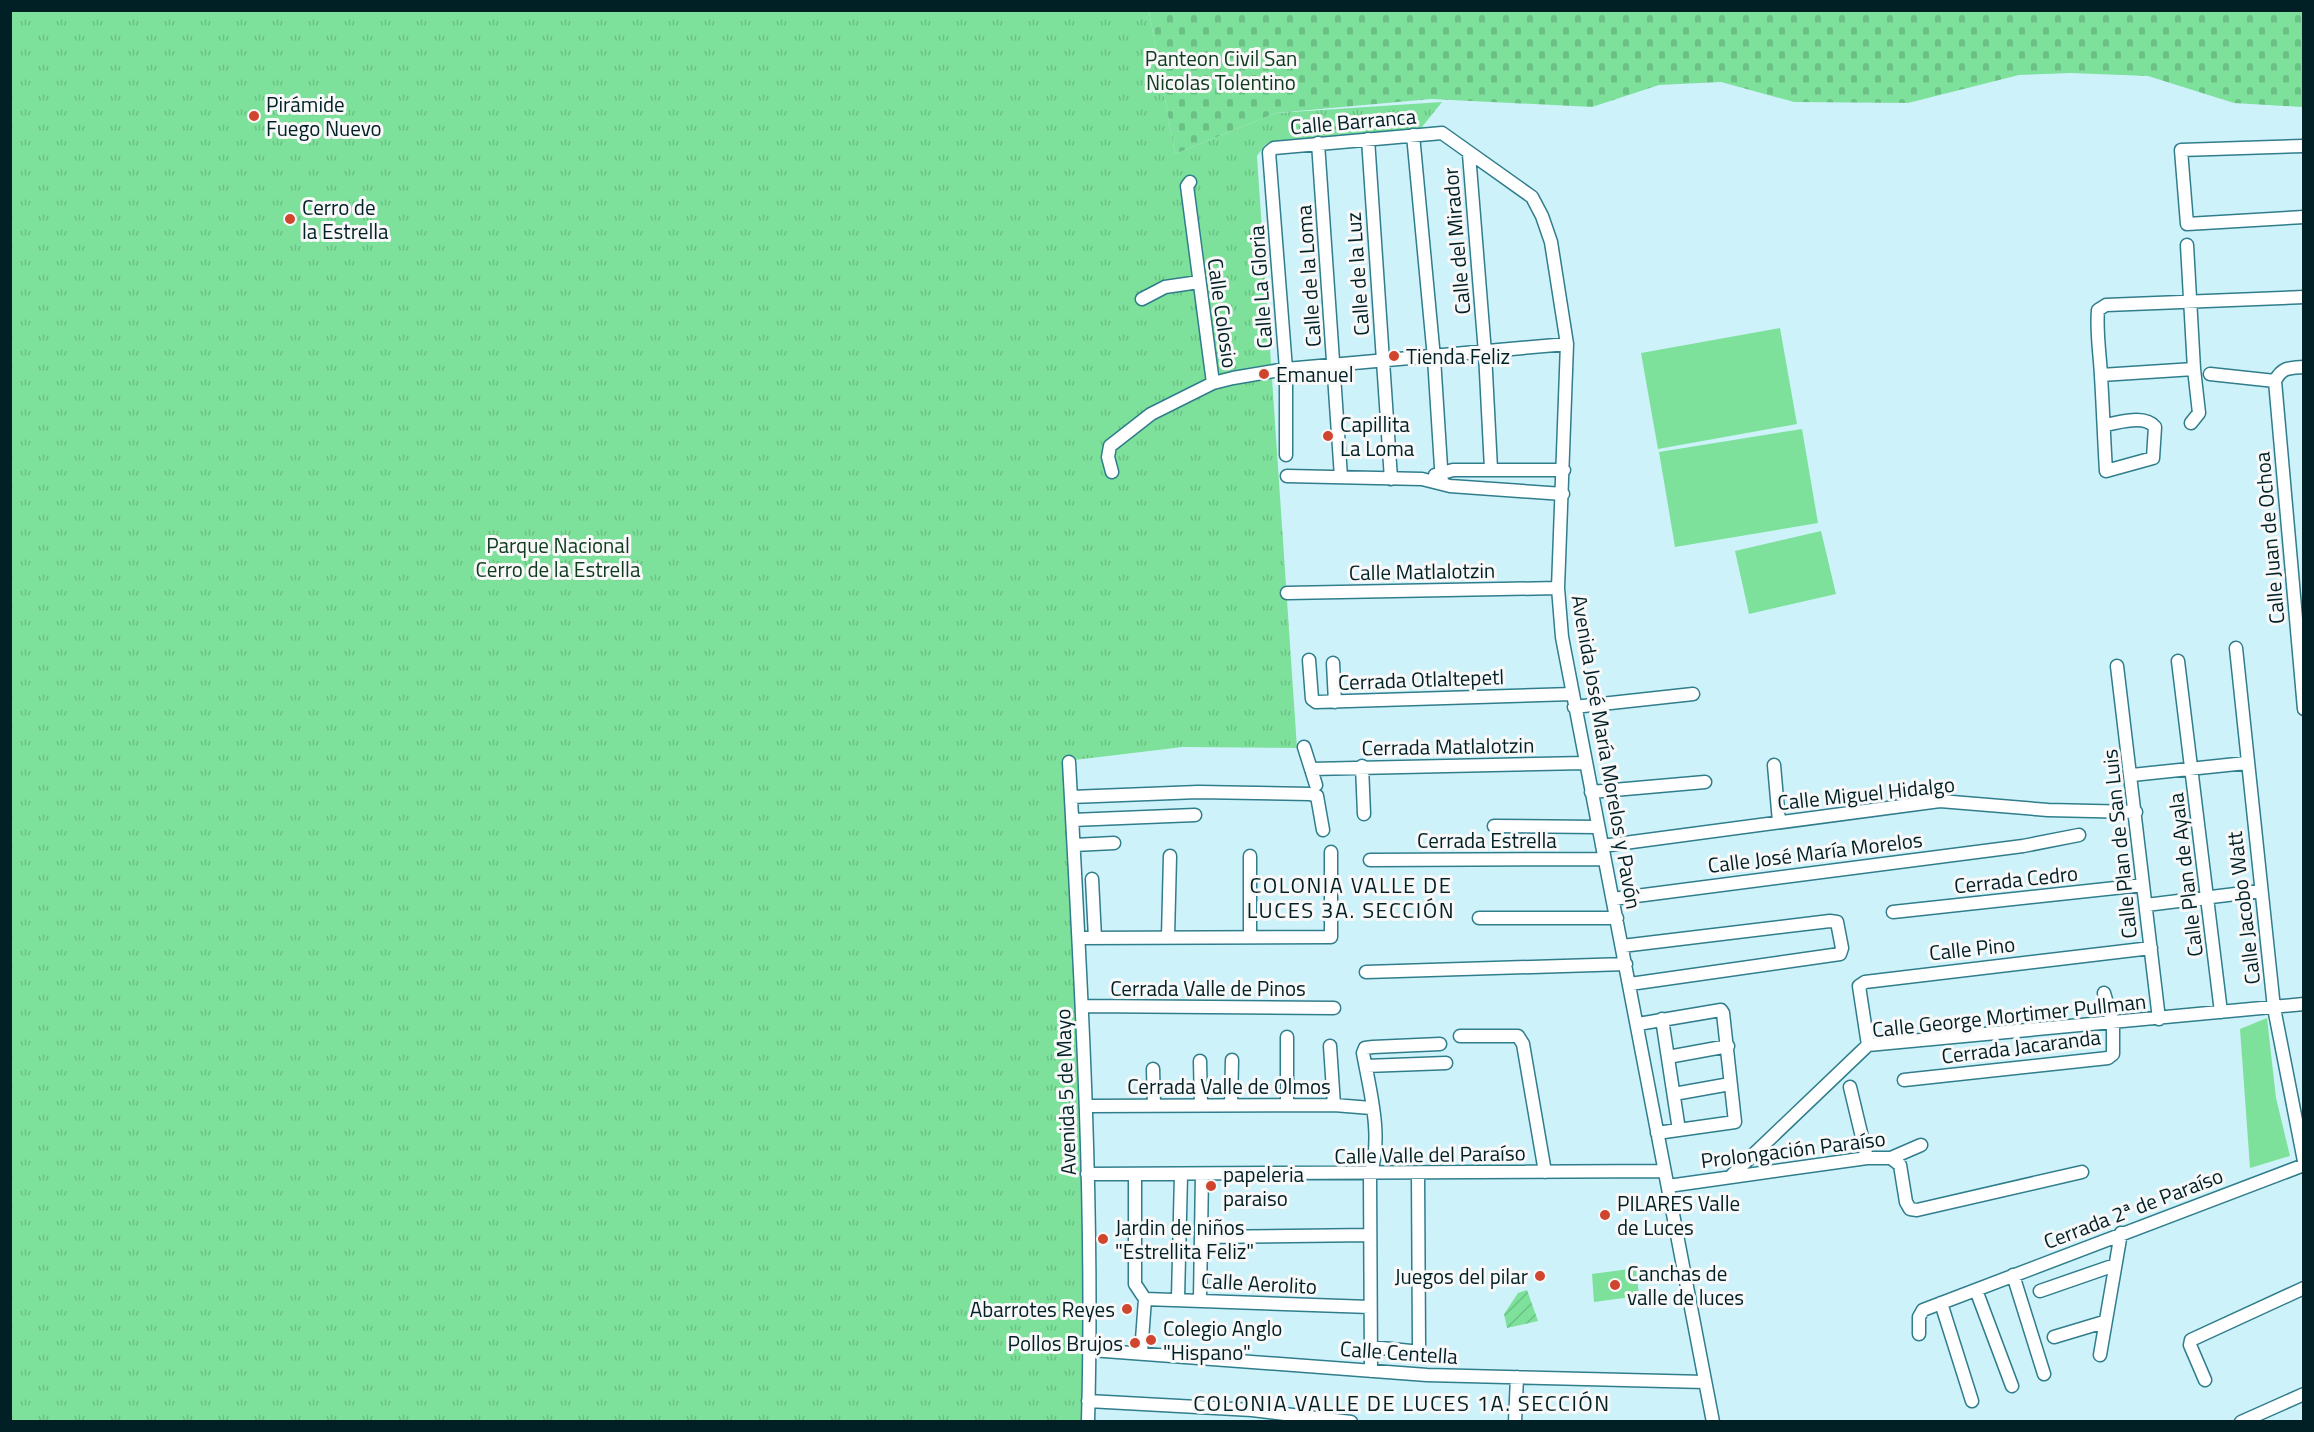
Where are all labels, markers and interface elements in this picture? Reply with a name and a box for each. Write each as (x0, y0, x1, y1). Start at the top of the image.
park label: Panteon Civil San Nicolas Tolentino (1145, 42, 1297, 98)
place label: Pirámide Fuego Nuevo (266, 88, 382, 144)
street label: Calle Barranca (1289, 100, 1418, 142)
marker: Pirámide Fuego Nuevo (247, 109, 261, 123)
street label: Calle del Mirador (1434, 166, 1478, 316)
place label: Cerro de la Estrella (302, 191, 389, 247)
street label: Calle de la Loma (1287, 203, 1329, 348)
street label: Calle de la Luz (1337, 211, 1377, 337)
marker: Cerro de la Estrella (283, 212, 297, 226)
street label: Calle La Gloria (1240, 224, 1280, 350)
street label: Calle Colosio (1199, 256, 1247, 370)
place label: Tienda Feliz (1406, 340, 1510, 372)
marker: Tienda Feliz (1387, 349, 1401, 363)
place label: Emanuel (1276, 358, 1354, 390)
marker: Emanuel (1257, 367, 1271, 381)
place label: Capillita La Loma (1340, 408, 1415, 464)
marker: Capillita La Loma (1321, 429, 1335, 443)
street label: Calle Juan de Ochoa (2245, 450, 2292, 625)
park label: Parque Nacional Cerro de la Estrella (476, 529, 641, 585)
street label: Calle Matlalotzin (1349, 554, 1495, 588)
street label: Avenida José María Morelos y Pavón (1564, 592, 1650, 912)
street label: Cerrada Otlaltepetl (1337, 660, 1505, 698)
street label: Cerrada Matlalotzin (1361, 728, 1535, 764)
street label: Calle Plan de San Luis (2093, 748, 2145, 940)
street label: Calle Miguel Hidalgo (1776, 768, 1956, 818)
street label: Calle Plan de Ayala (2159, 791, 2211, 959)
street label: Calle José María Morelos (1706, 823, 1924, 881)
street label: Cerrada Estrella (1417, 824, 1557, 856)
street label: Calle Jacobo Watt (2218, 829, 2268, 986)
street label: Cerrada Cedro (1953, 857, 2079, 901)
district label: COLONIA VALLE DE LUCES 3A. SECCIÓN (1247, 868, 1455, 927)
street label: Calle Pino (1927, 928, 2017, 968)
street label: Cerrada Valle de Pinos (1110, 972, 1306, 1004)
street label: Calle George Mortimer Pullman (1870, 985, 2148, 1045)
street label: Avenida 5 de Mayo (1046, 1008, 1084, 1176)
street label: Cerrada Jacaranda (1940, 1020, 2103, 1072)
street label: Cerrada Valle de Olmos (1127, 1070, 1331, 1102)
street label: Prolongación Paraíso (1699, 1122, 1887, 1176)
street label: Calle Valle del Paraíso (1334, 1136, 1526, 1172)
place label: papeleria paraiso (1223, 1158, 1305, 1214)
street label: Cerrada 2ª de Paraíso (2039, 1159, 2227, 1257)
marker: papeleria paraiso (1204, 1179, 1218, 1193)
place label: PILARES Valle de Luces (1617, 1187, 1740, 1243)
marker: PILARES Valle de Luces (1598, 1208, 1612, 1222)
place label: Jardin de niños "Estrellita Feliz" (1115, 1211, 1254, 1267)
marker: Jardin de niños "Estrellita Feliz" (1096, 1232, 1110, 1246)
place label: Canchas de valle de luces (1627, 1257, 1744, 1313)
place label: Juegos del pilar (1394, 1260, 1528, 1292)
street label: Calle Aerolito (1200, 1264, 1318, 1302)
marker: Juegos del pilar (1533, 1269, 1547, 1283)
marker: Canchas de valle de luces (1608, 1278, 1622, 1292)
place label: Abarrotes Reyes (970, 1293, 1115, 1325)
marker: Abarrotes Reyes (1120, 1302, 1134, 1316)
place label: Colegio Anglo "Hispano" (1163, 1312, 1282, 1368)
place label: Pollos Brujos (1008, 1327, 1123, 1359)
street label: Calle Centella (1339, 1332, 1459, 1372)
marker: Colegio Anglo "Hispano" (1144, 1333, 1158, 1347)
marker: Pollos Brujos (1128, 1336, 1142, 1350)
district label: COLONIA VALLE DE LUCES 1A. SECCIÓN (1193, 1386, 1611, 1420)

